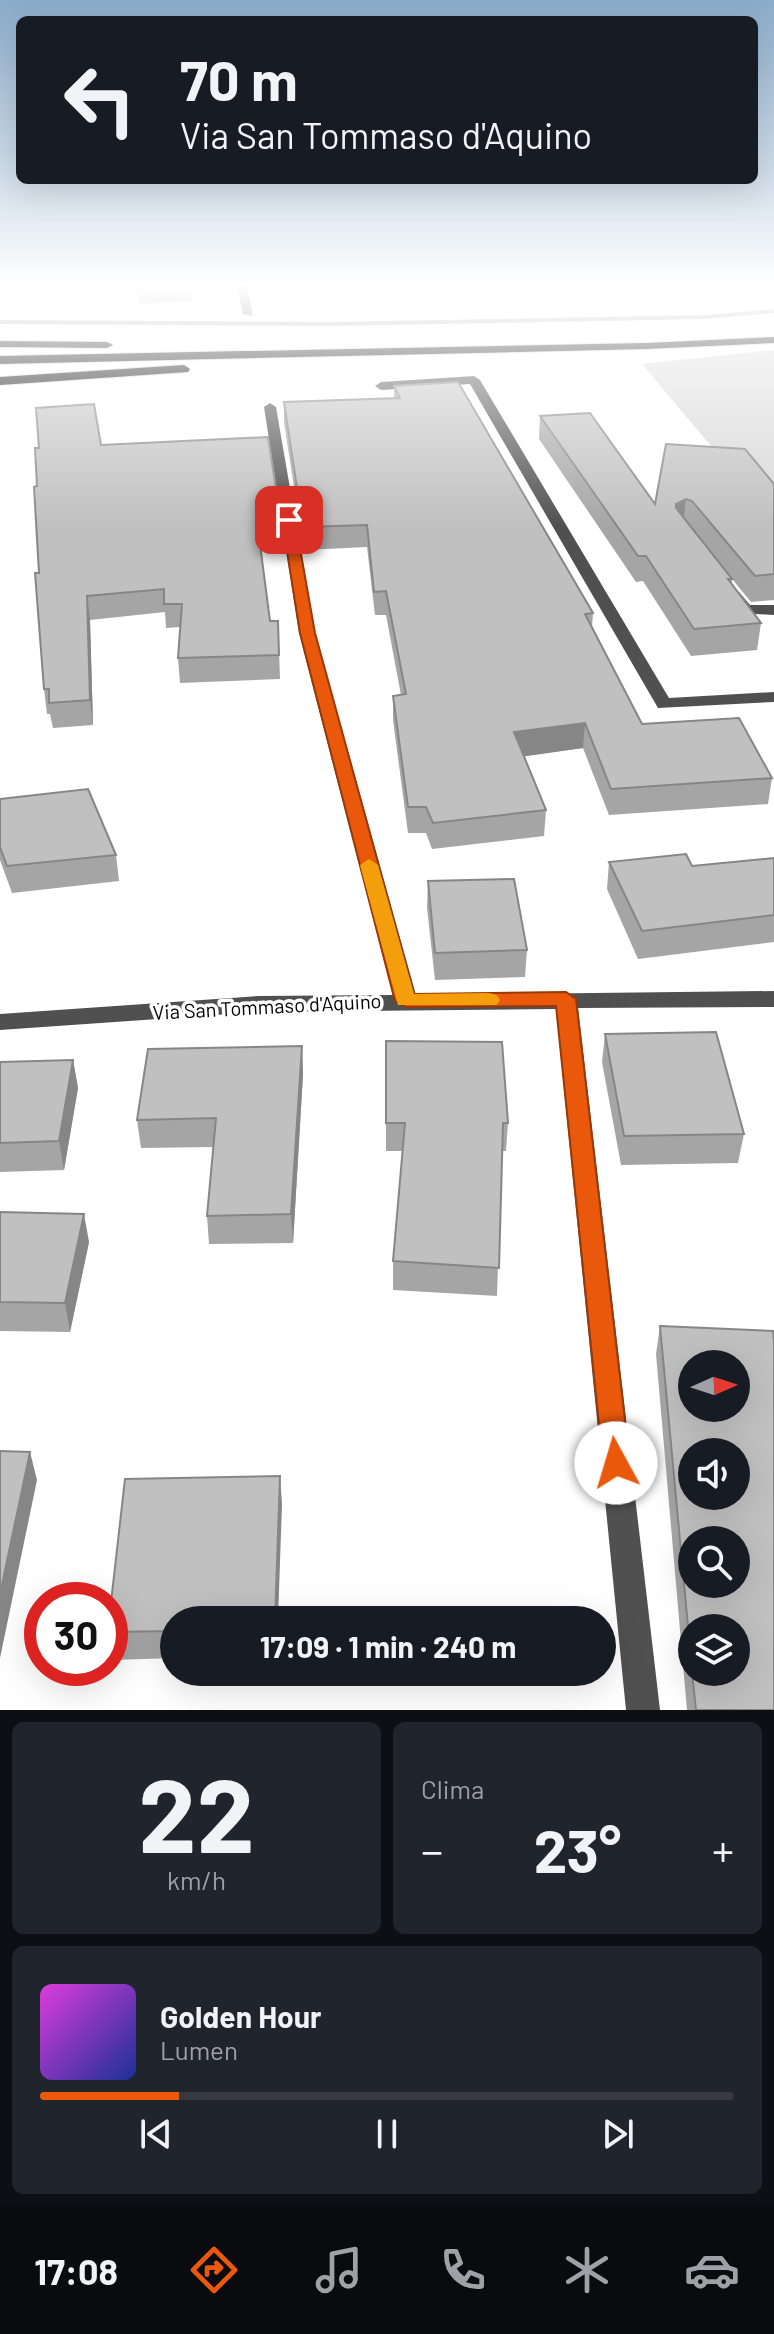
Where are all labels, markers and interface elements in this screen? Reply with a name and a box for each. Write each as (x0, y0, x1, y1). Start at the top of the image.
text: 70 m (180, 45, 298, 112)
icon: left (48, 48, 152, 152)
text: Via San Tommaso d'Aquino (180, 113, 592, 156)
pin (255, 486, 323, 554)
icon: arrive (267, 498, 311, 542)
street label: Via San Tommaso d'Aquino (152, 988, 382, 1024)
north arrow (678, 1350, 750, 1422)
map controls (678, 1350, 750, 1686)
position arrow (574, 1421, 658, 1505)
button: sound (678, 1438, 750, 1510)
button: search (678, 1526, 750, 1598)
speed limit sign: 30 (24, 1582, 128, 1686)
button: layers (678, 1614, 750, 1686)
text: 17:09 · 1 min · 240 m (260, 1628, 516, 1664)
text: 22 (138, 1749, 255, 1874)
text: Clima (421, 1773, 484, 1804)
text: 23° (534, 1813, 621, 1885)
text: − (421, 1823, 443, 1876)
text: + (712, 1823, 734, 1876)
text: km/h (167, 1864, 226, 1895)
text: Golden Hour (160, 1998, 322, 2034)
text: Lumen (160, 2034, 238, 2065)
icon: previous (134, 2112, 178, 2156)
icon: pause (365, 2112, 409, 2156)
icon: next (596, 2112, 640, 2156)
icon: directions (186, 2242, 242, 2298)
icon: music (311, 2242, 367, 2298)
icon: phone (435, 2242, 491, 2298)
icon: climate (559, 2242, 615, 2298)
icon: car (684, 2242, 740, 2298)
text: 17:08 (34, 2249, 118, 2292)

